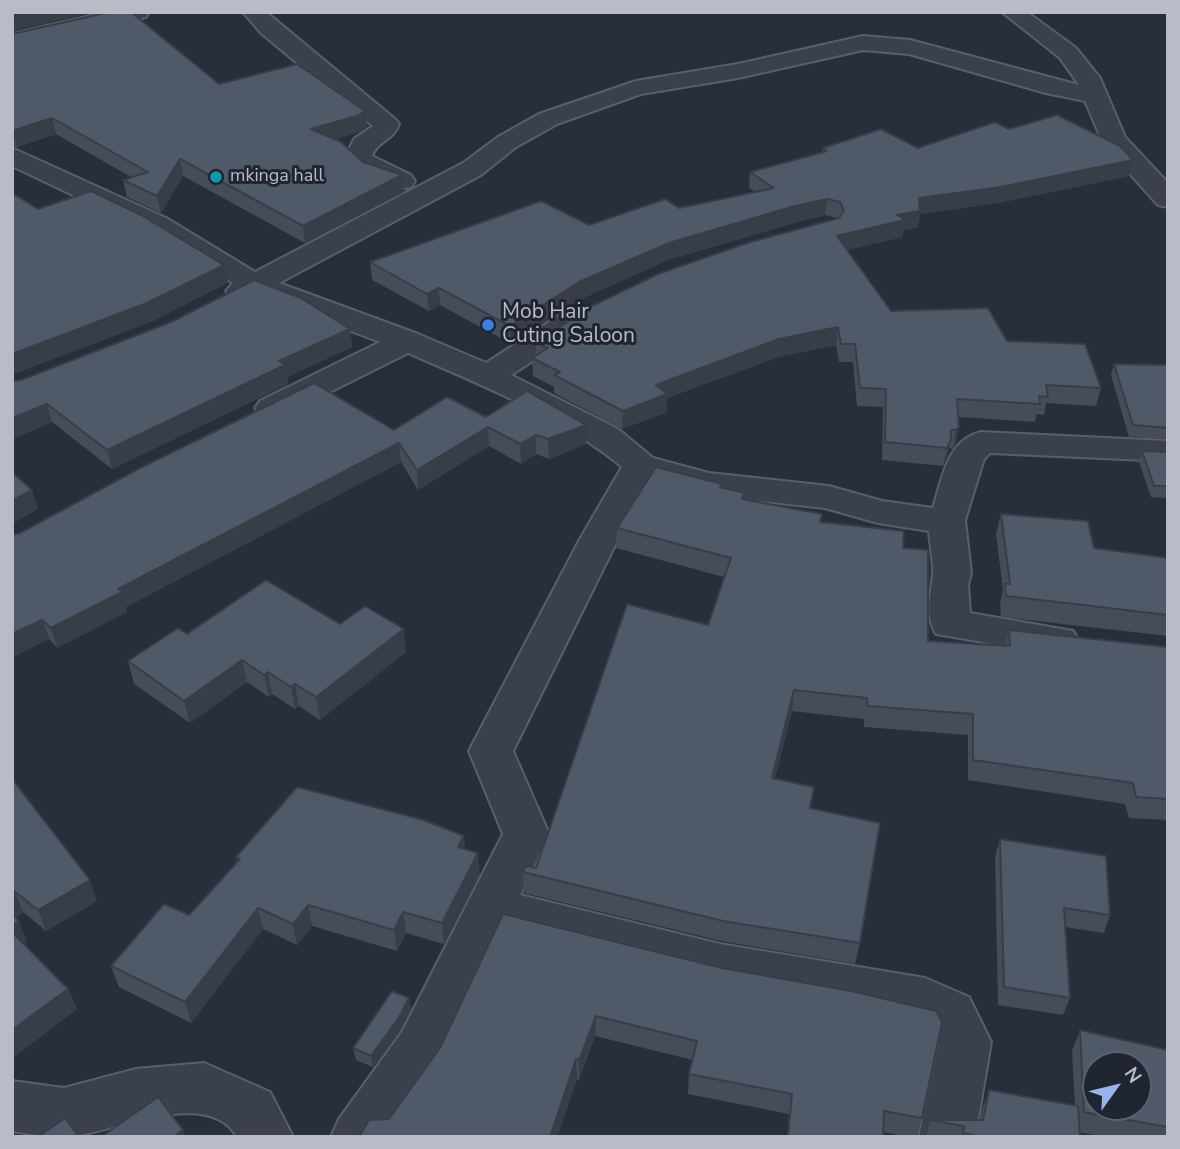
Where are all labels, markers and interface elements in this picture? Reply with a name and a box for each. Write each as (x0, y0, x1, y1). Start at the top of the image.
place label: mkinga hall (230, 166, 324, 188)
marker: mkinga hall (208, 169, 224, 185)
place label: Mob Hair Cuting Saloon (502, 300, 635, 350)
marker: Mob Hair Cuting Saloon (480, 317, 496, 333)
north arrow (1082, 1051, 1152, 1121)
text: N (1118, 1062, 1148, 1089)

